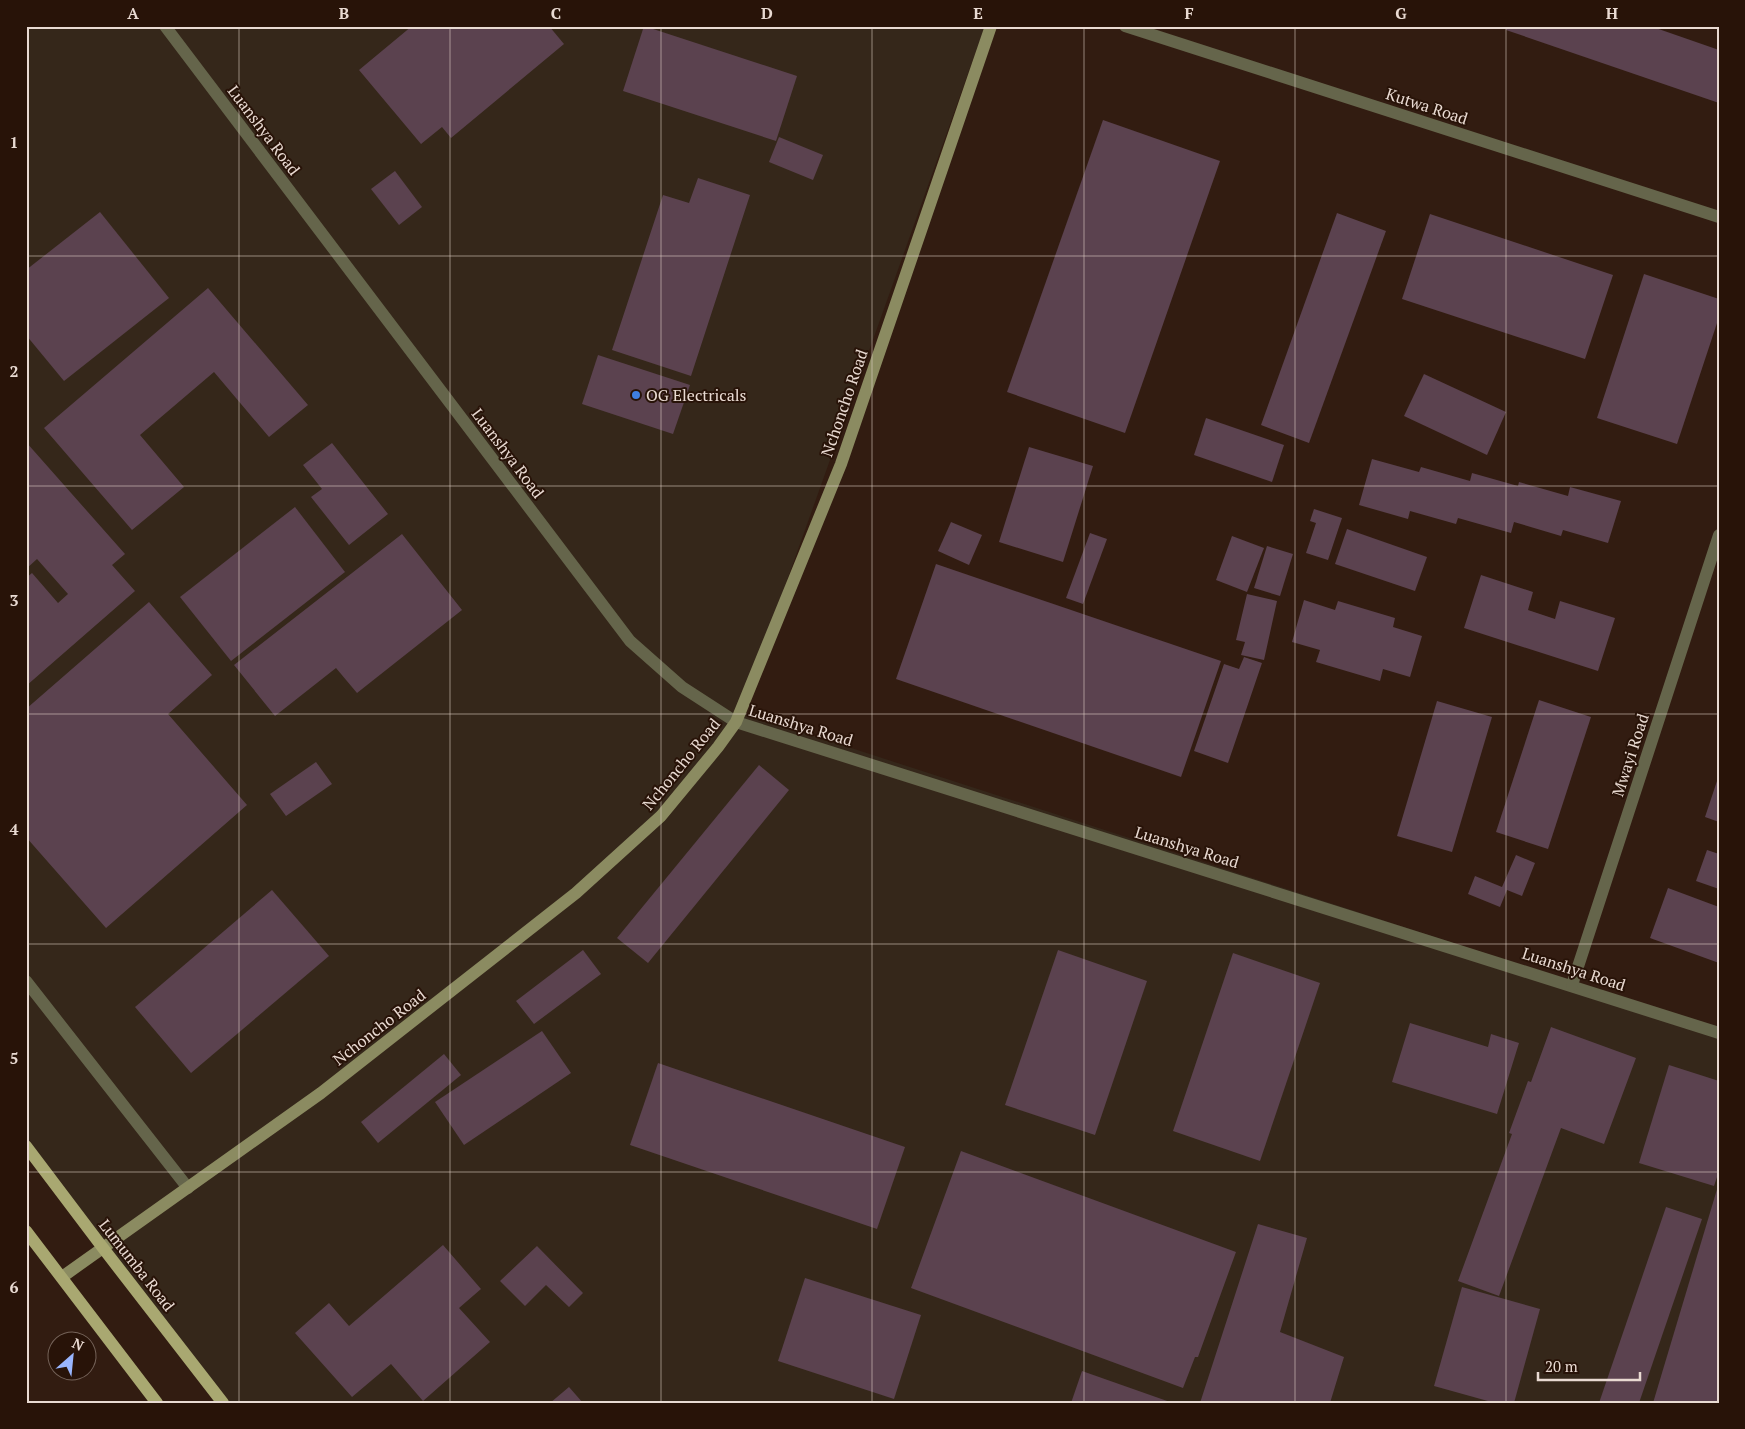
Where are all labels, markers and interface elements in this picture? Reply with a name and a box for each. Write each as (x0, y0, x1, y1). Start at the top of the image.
text: A (127, 2, 139, 24)
text: B (339, 2, 349, 24)
text: C (551, 2, 561, 24)
text: D (761, 2, 773, 24)
text: E (973, 2, 983, 24)
text: F (1184, 2, 1194, 24)
text: G (1395, 2, 1407, 24)
text: H (1606, 2, 1618, 24)
street label: Luanshya Road (223, 80, 305, 180)
street label: Kutwa Road (1383, 82, 1471, 130)
text: 1 (9, 131, 19, 153)
street label: Nchoncho Road (815, 346, 873, 460)
text: 2 (9, 360, 19, 382)
place label: OG Electricals (646, 384, 747, 406)
marker: OG Electricals (630, 389, 642, 401)
street label: Luanshya Road (467, 403, 549, 503)
text: 3 (9, 589, 19, 611)
street label: Luanshya Road (746, 699, 856, 751)
street label: Mwayi Road (1606, 711, 1654, 799)
street label: Nchoncho Road (637, 713, 725, 815)
text: 4 (9, 818, 19, 840)
street label: Luanshya Road (1132, 821, 1242, 873)
street label: Luanshya Road (1519, 942, 1629, 996)
street label: Nchoncho Road (328, 984, 430, 1070)
text: 5 (9, 1047, 19, 1069)
street label: Lumumba Road (94, 1214, 180, 1316)
text: 6 (9, 1276, 19, 1298)
north arrow (48, 1332, 98, 1382)
text: N (69, 1333, 88, 1355)
scale bar (1538, 1349, 1640, 1381)
text: 20 m (1545, 1356, 1578, 1376)

